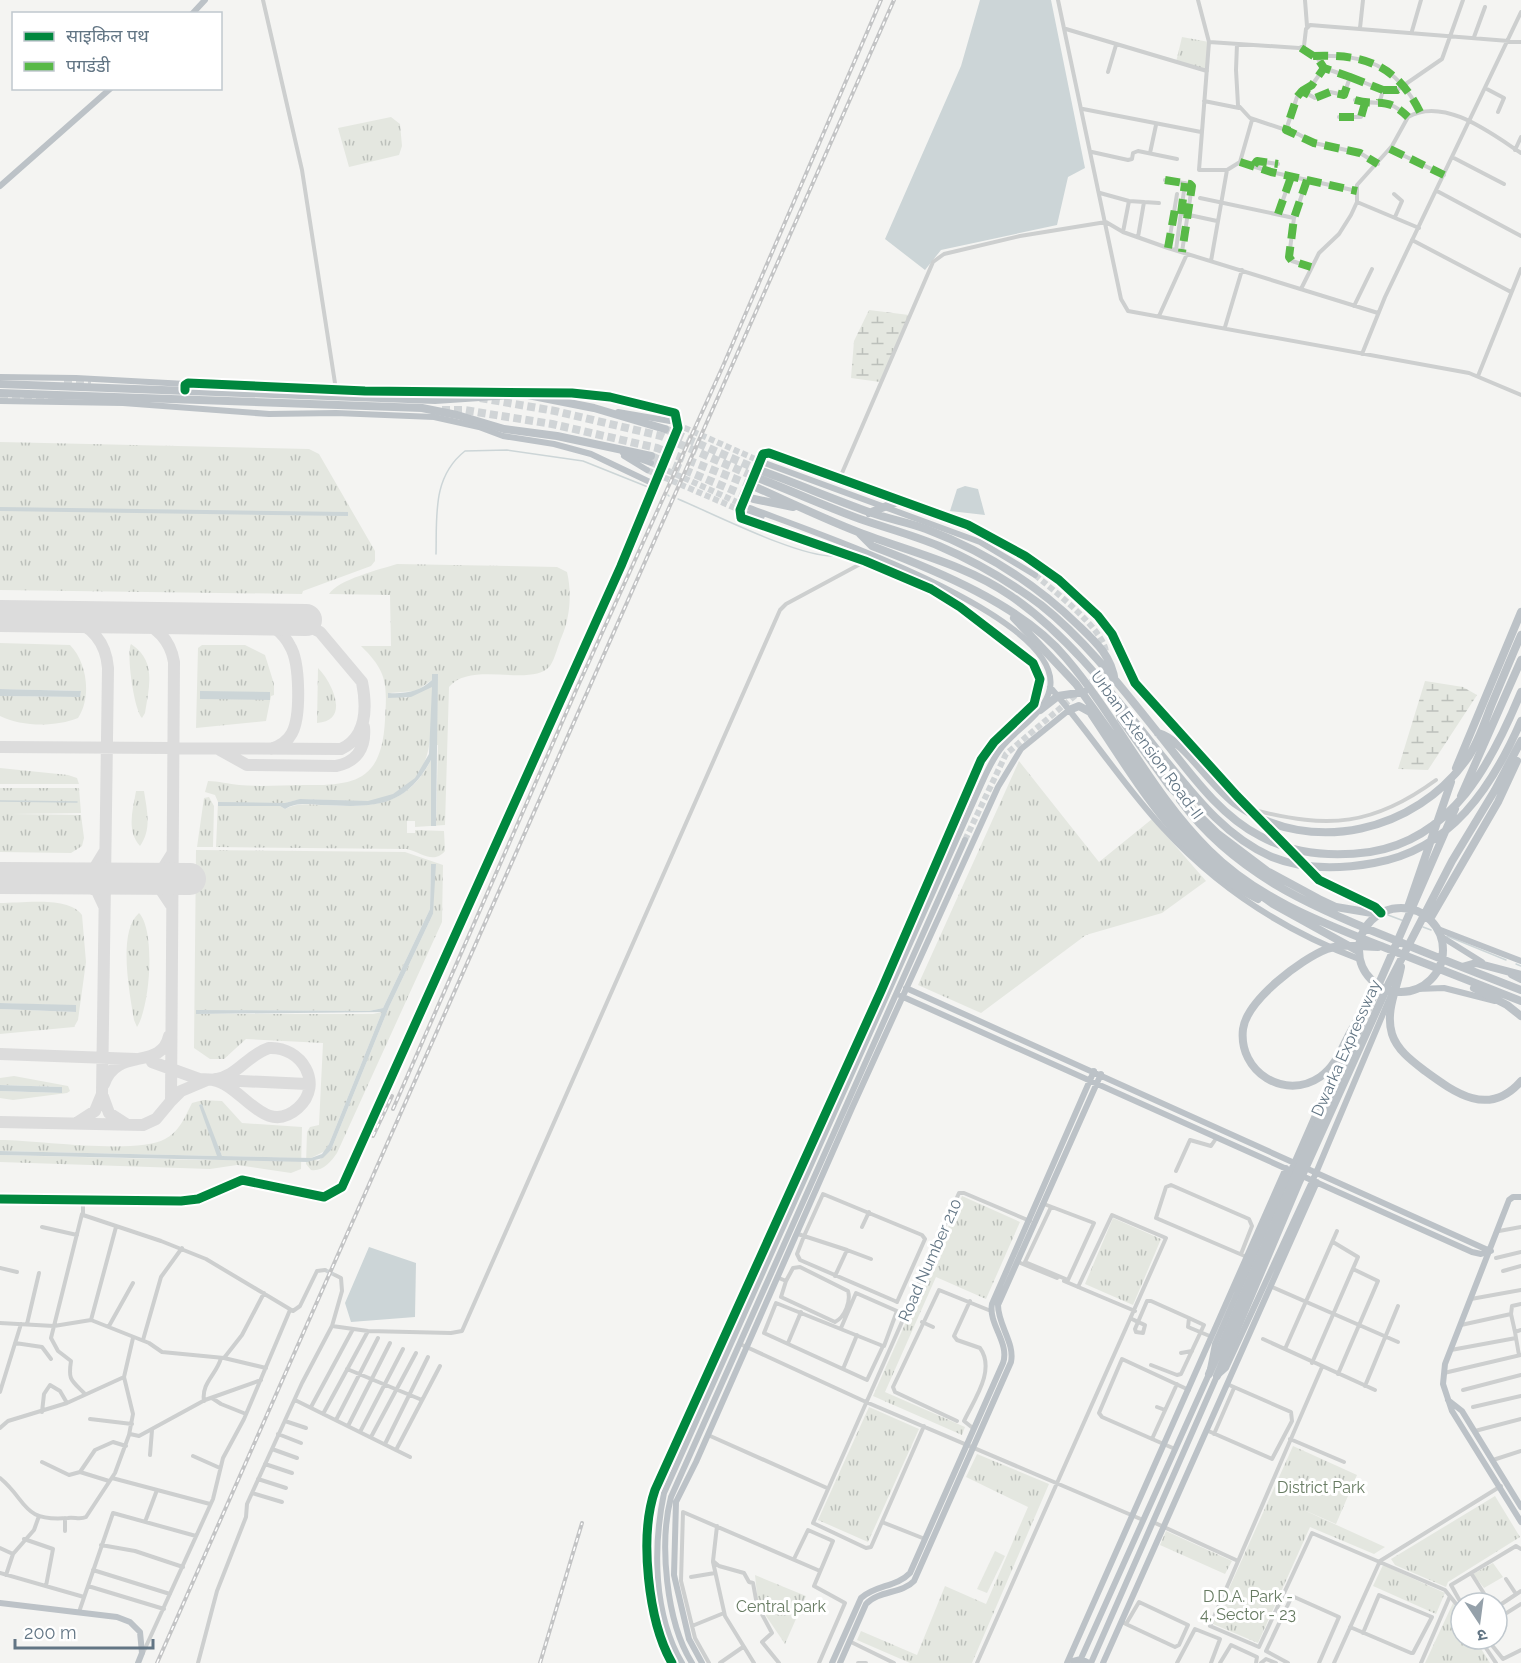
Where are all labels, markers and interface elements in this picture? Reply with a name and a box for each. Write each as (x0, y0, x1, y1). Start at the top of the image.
legend (12, 12, 222, 90)
text: साइकिल पथ (66, 25, 149, 46)
text: पगडंडी (66, 55, 111, 76)
street label: Urban Extension Road-II (1087, 667, 1207, 823)
street label: Dwarka Expressway (1307, 976, 1385, 1119)
street label: Road Number 210 (894, 1196, 966, 1324)
park label: District Park (1277, 1478, 1366, 1497)
park label: D.D.A. Park - 4, Sector - 23 (1200, 1587, 1296, 1624)
north arrow (1449, 1591, 1509, 1651)
park label: Central park (736, 1597, 826, 1616)
scale bar (15, 1612, 153, 1650)
text: 200 m (24, 1622, 77, 1643)
text: उ (1475, 1625, 1489, 1646)

